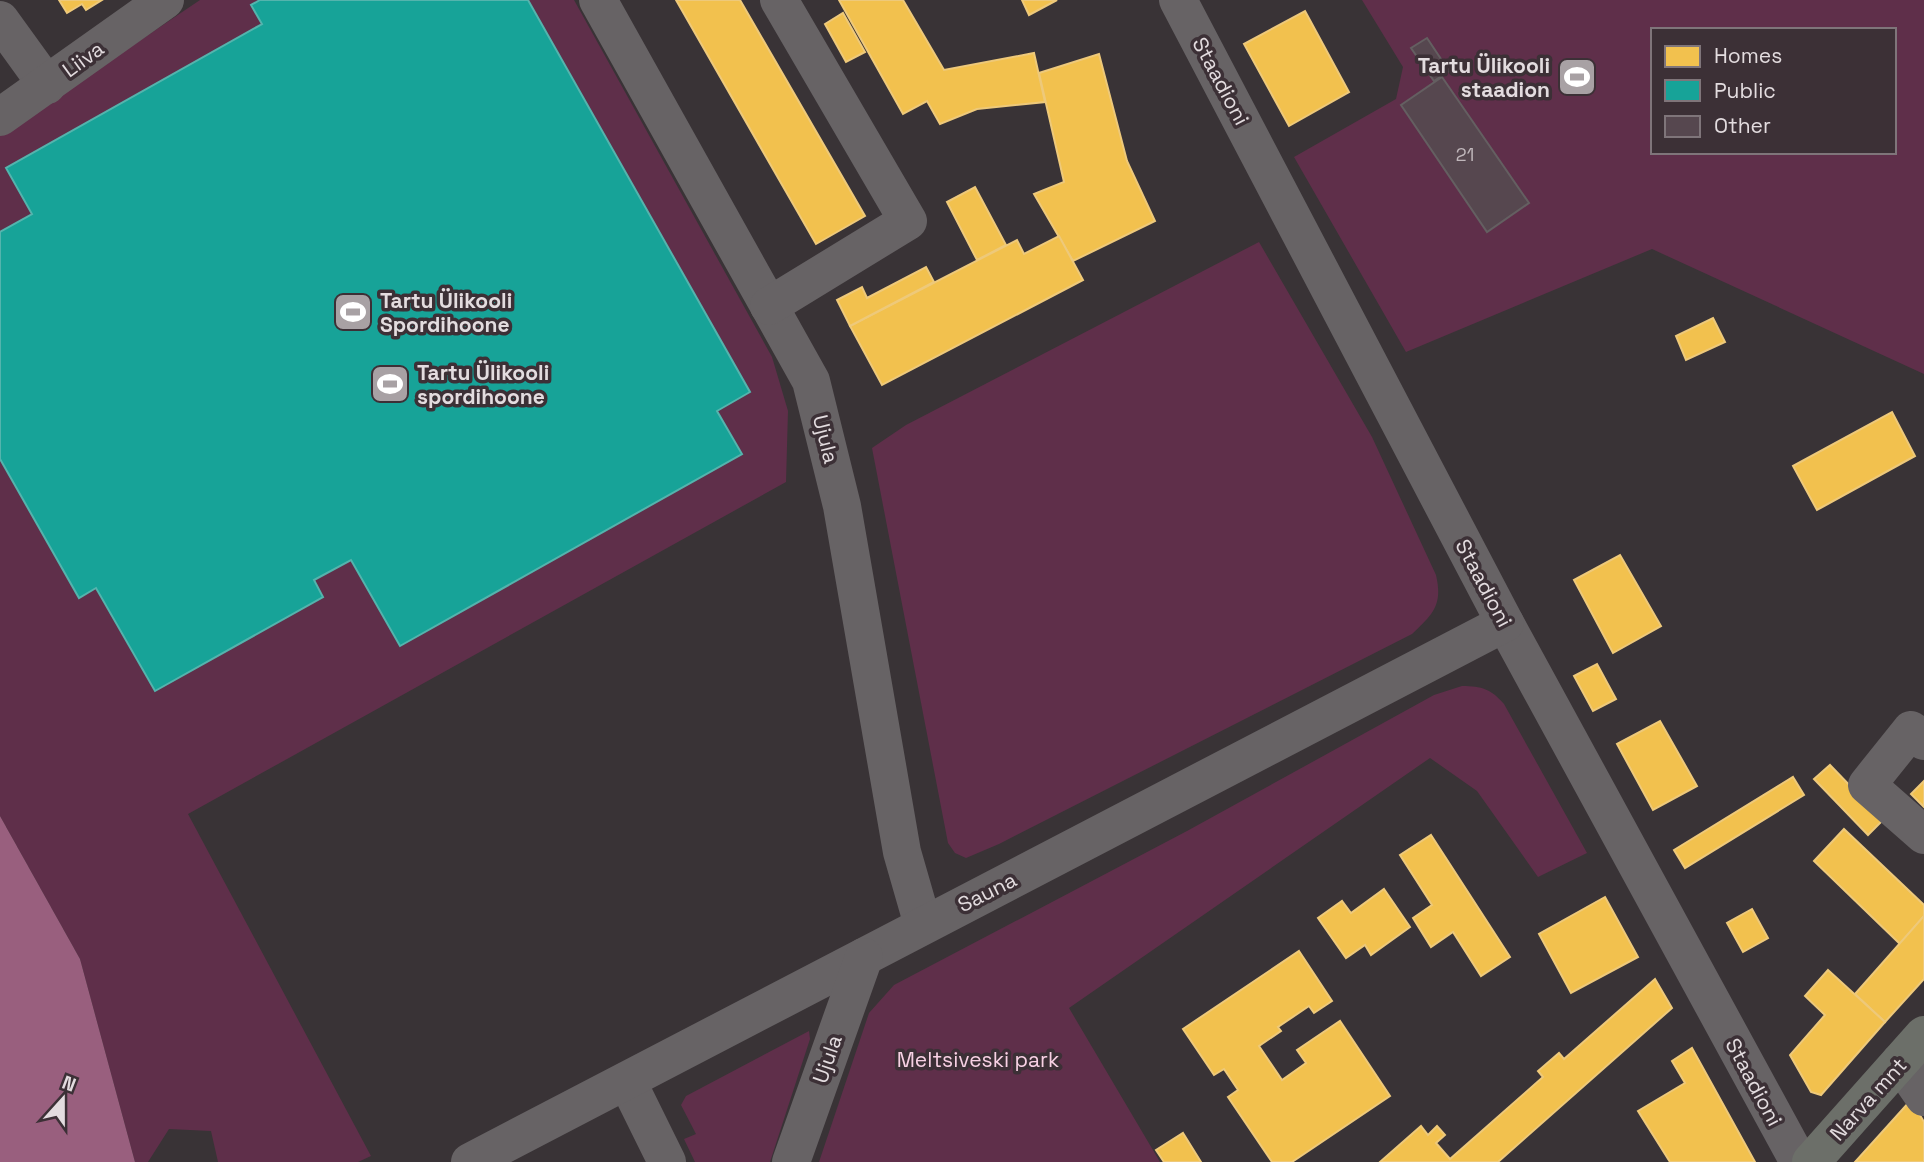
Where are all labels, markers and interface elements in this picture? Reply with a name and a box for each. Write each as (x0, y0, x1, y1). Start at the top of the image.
legend (1651, 28, 1896, 154)
street label: Staadioni (1187, 32, 1255, 130)
street label: Liiva (57, 35, 109, 83)
text: Homes (1714, 42, 1782, 69)
place label: Tartu Ülikooli staadion (1418, 52, 1550, 103)
sports icon: Tartu Ülikooli staadion (1556, 56, 1598, 98)
text: Public (1714, 77, 1776, 104)
text: Other (1714, 112, 1771, 139)
house number: 21 (1456, 143, 1474, 166)
place label: Tartu Ülikooli Spordihoone (380, 287, 512, 338)
sports icon: Tartu Ülikooli Spordihoone (332, 291, 374, 333)
place label: Tartu Ülikooli spordihoone (417, 359, 549, 410)
sports icon: Tartu Ülikooli spordihoone (369, 363, 411, 405)
street label: Ujula (807, 412, 845, 466)
street label: Staadioni (1450, 534, 1518, 632)
street label: Sauna (953, 866, 1021, 918)
street label: Ujula (806, 1031, 848, 1087)
street label: Staadioni (1720, 1033, 1788, 1131)
park label: Meltsiveski park (897, 1046, 1059, 1073)
street label: Narva mnt (1824, 1052, 1912, 1146)
north arrow (28, 1064, 98, 1134)
text: N (58, 1070, 79, 1098)

